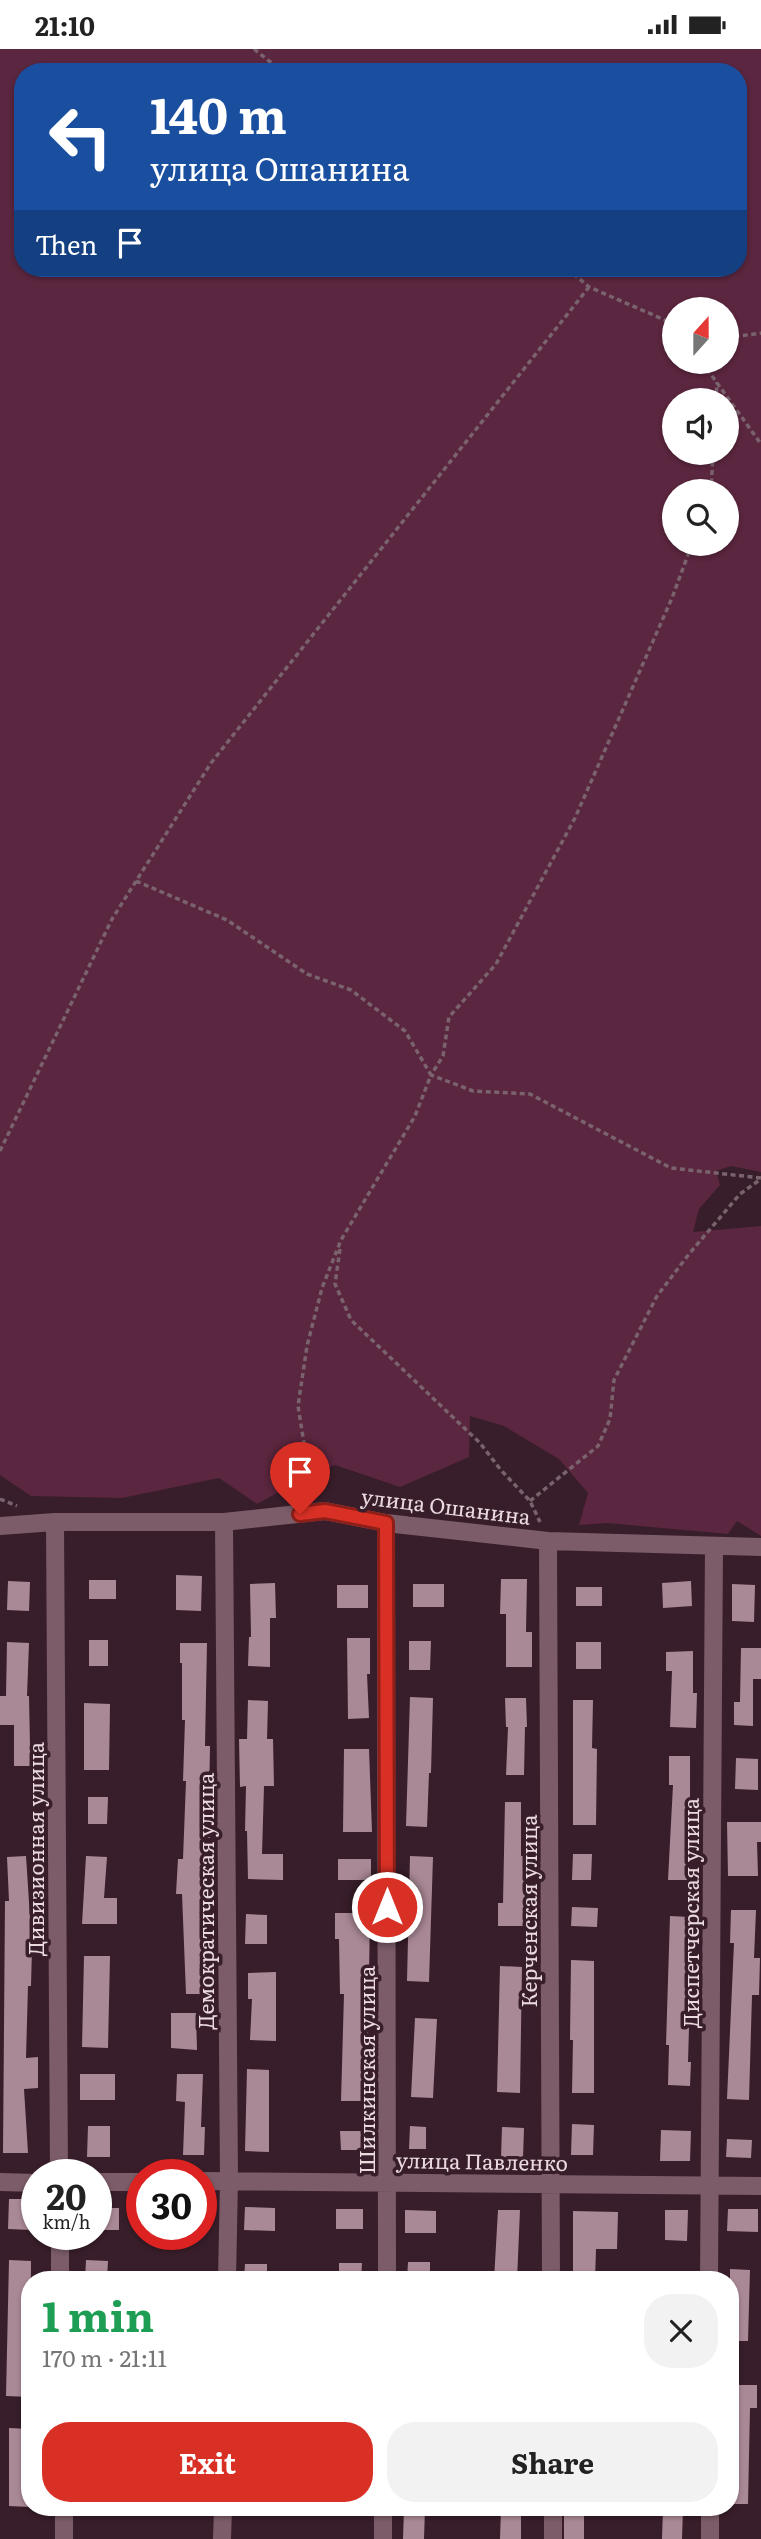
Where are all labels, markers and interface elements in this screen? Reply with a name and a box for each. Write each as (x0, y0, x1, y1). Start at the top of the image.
text: 21:10 (35, 5, 95, 44)
text: 140 m (150, 76, 287, 149)
icon: left (35, 91, 126, 182)
text: улица Ошанина (150, 143, 410, 191)
text: Then (35, 224, 97, 263)
icon: arrive (111, 224, 149, 262)
north arrow (662, 297, 738, 375)
map controls (662, 297, 739, 556)
button: sound (662, 388, 739, 465)
button: search (662, 479, 739, 556)
pin (270, 1442, 330, 1514)
icon: arrive (281, 1453, 319, 1491)
street label: улица Ошанина (360, 1479, 533, 1531)
street label: Дивизионная улица (19, 1741, 50, 1956)
street label: Демократическая улица (189, 1772, 220, 2029)
street label: Диспетчерская улица (674, 1797, 705, 2028)
street label: Керченская улица (512, 1814, 543, 2007)
position arrow (350, 1870, 424, 1944)
street label: Шилкинская улица (350, 1965, 381, 2174)
street label: улица Павленко (396, 2143, 568, 2177)
speed limit sign: 30 (126, 2159, 217, 2250)
text: 20 (46, 2169, 87, 2221)
text: km/h (43, 2208, 90, 2235)
text: 1 min (42, 2283, 154, 2345)
button: close (644, 2294, 718, 2368)
text: 170 m · 21:11 (42, 2340, 167, 2374)
button: Exit (42, 2422, 373, 2502)
button: Share (387, 2422, 718, 2502)

